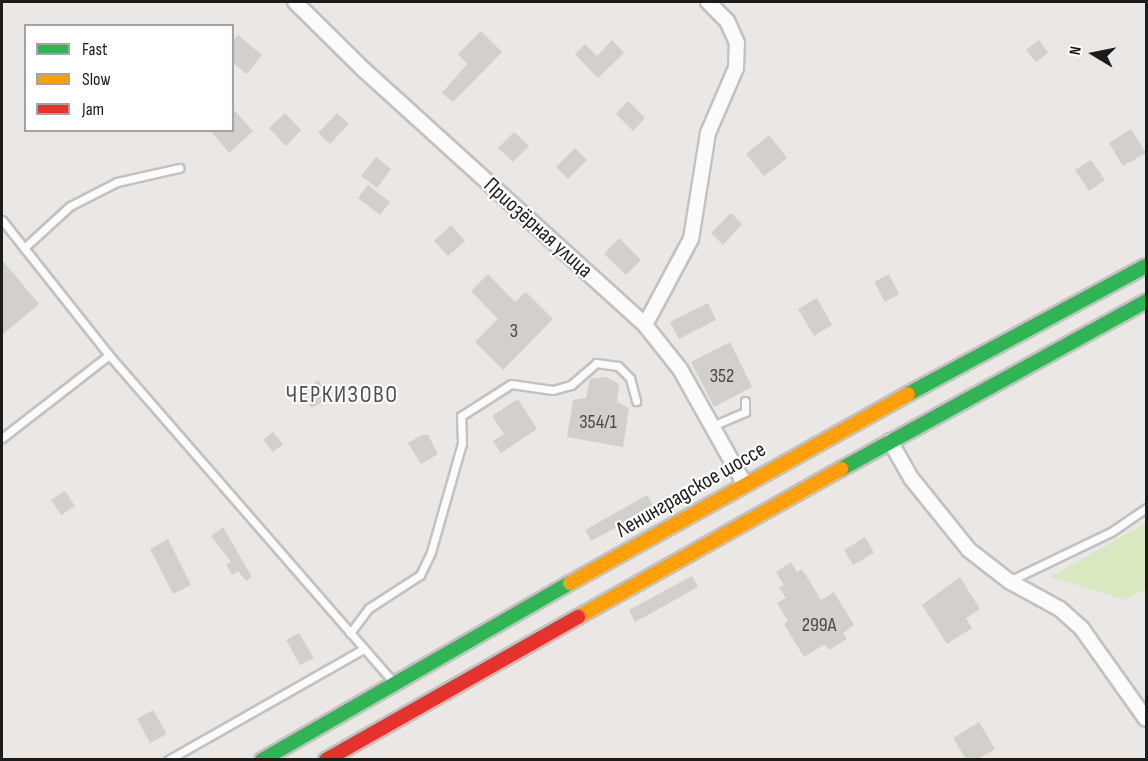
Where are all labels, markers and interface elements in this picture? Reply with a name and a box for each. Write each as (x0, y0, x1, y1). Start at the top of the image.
legend (24, 24, 234, 132)
north arrow (1064, 24, 1124, 84)
text: Fast (82, 39, 107, 60)
text: N (1066, 45, 1086, 57)
text: Slow (82, 69, 111, 90)
text: Jam (82, 99, 104, 120)
street label: Приозёрная улица (478, 172, 598, 284)
house number: 3 (510, 319, 518, 343)
house number: 352 (710, 364, 734, 388)
district label: ЧЕРКИЗОВО (285, 381, 399, 409)
house number: 354/1 (579, 410, 617, 434)
street label: Ленинградское шоссе (611, 436, 771, 544)
house number: 299А (802, 613, 836, 637)

